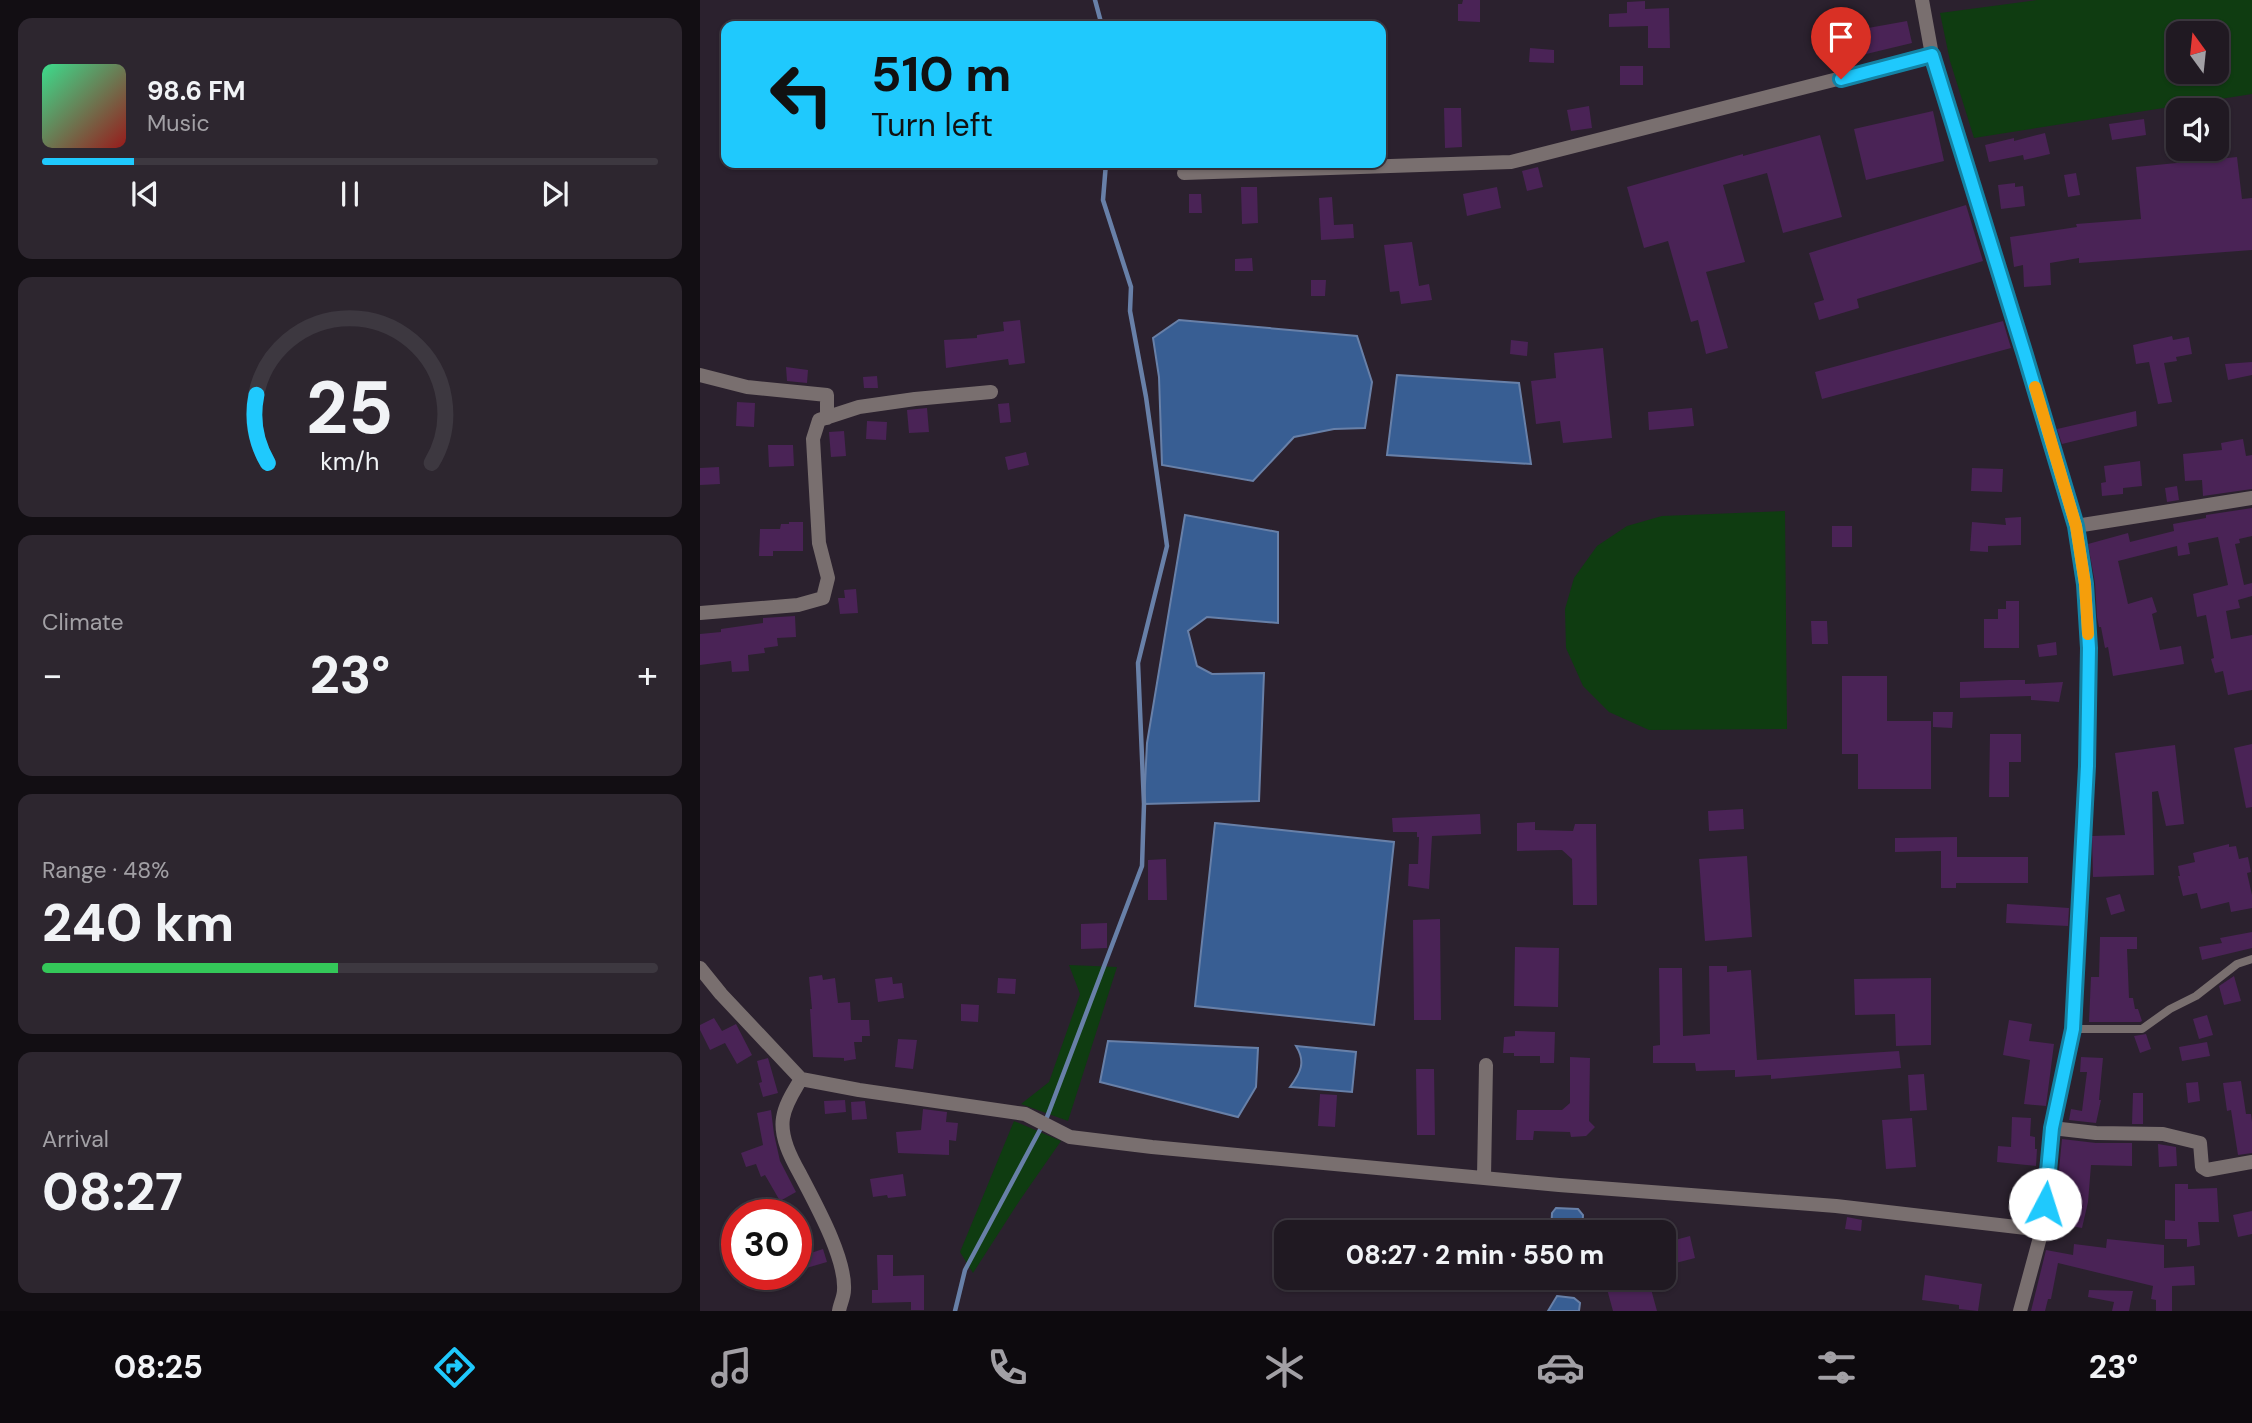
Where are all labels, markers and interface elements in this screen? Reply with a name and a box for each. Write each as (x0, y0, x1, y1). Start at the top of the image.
pin (1811, 7, 1871, 79)
icon: arrive (1822, 18, 1860, 56)
north arrow (2166, 21, 2230, 84)
map controls (2166, 21, 2229, 161)
text: 510 m (871, 42, 1011, 106)
icon: left (756, 49, 847, 140)
text: 98.6 FM (147, 74, 246, 108)
button: sound (2166, 98, 2229, 161)
text: Turn left (871, 104, 993, 146)
text: Music (147, 108, 210, 138)
icon: previous (126, 175, 164, 213)
icon: pause (331, 175, 369, 213)
icon: next (536, 175, 574, 213)
text: 25 (306, 361, 394, 456)
text: km/h (320, 445, 380, 478)
text: Climate (42, 607, 124, 637)
text: 23° (310, 641, 390, 709)
text: − (42, 650, 63, 700)
text: + (637, 650, 658, 700)
text: Range · 48% (42, 855, 169, 885)
text: 240 km (42, 889, 234, 957)
text: Arrival (42, 1124, 109, 1154)
text: 08:27 (42, 1158, 183, 1226)
position arrow (2008, 1167, 2082, 1241)
speed limit sign: 30 (721, 1199, 812, 1290)
text: 08:27 · 2 min · 550 m (1346, 1238, 1604, 1272)
icon: directions (430, 1343, 479, 1392)
icon: music (707, 1343, 756, 1392)
icon: phone (983, 1343, 1032, 1392)
icon: climate (1260, 1343, 1309, 1392)
icon: car (1536, 1343, 1585, 1392)
icon: filters (1812, 1343, 1861, 1392)
text: 08:25 (114, 1346, 203, 1388)
text: 23° (2089, 1346, 2138, 1388)

